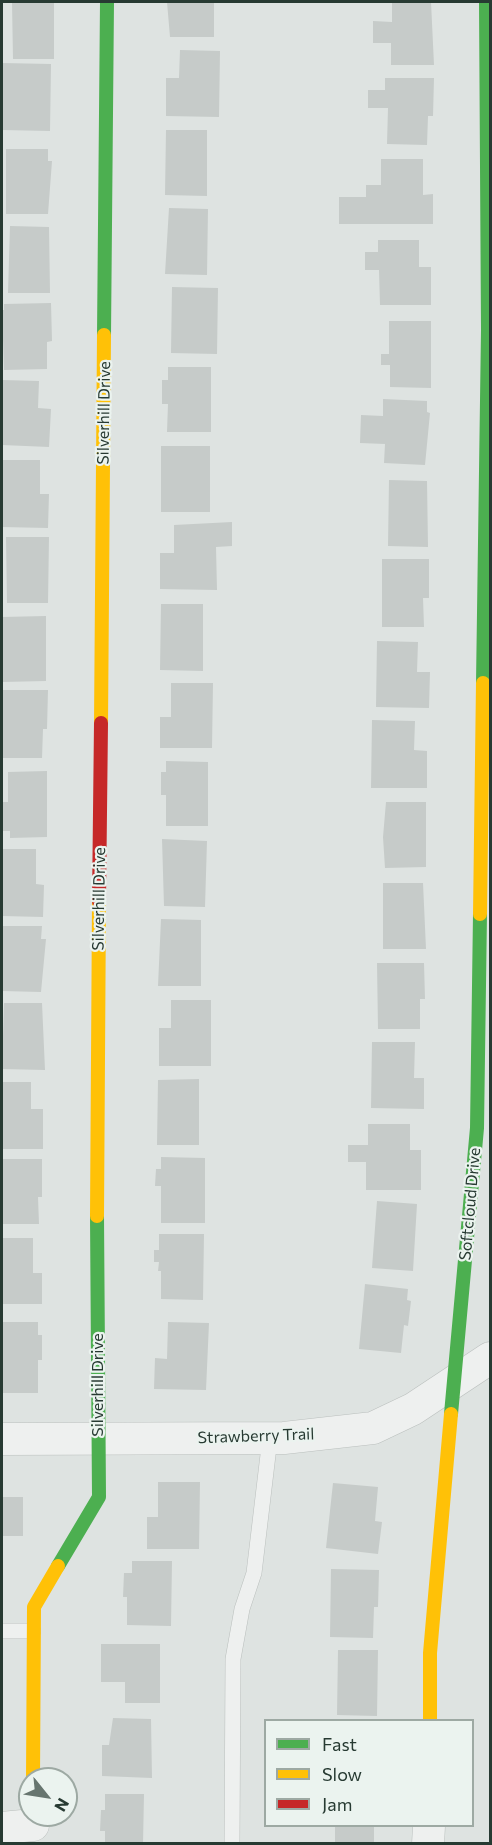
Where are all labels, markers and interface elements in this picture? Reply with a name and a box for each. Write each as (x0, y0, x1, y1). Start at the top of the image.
street label: Silverhill Drive (93, 361, 115, 465)
street label: Silverhill Drive (88, 847, 110, 951)
street label: Softcloud Drive (456, 1147, 484, 1261)
street label: Silverhill Drive (88, 1333, 108, 1437)
street label: Strawberry Trail (197, 1424, 315, 1448)
legend (264, 1719, 474, 1827)
text: Fast (322, 1733, 357, 1755)
text: Slow (322, 1763, 362, 1785)
north arrow (18, 1767, 78, 1827)
text: Jam (322, 1793, 352, 1815)
text: N (51, 1795, 74, 1815)

